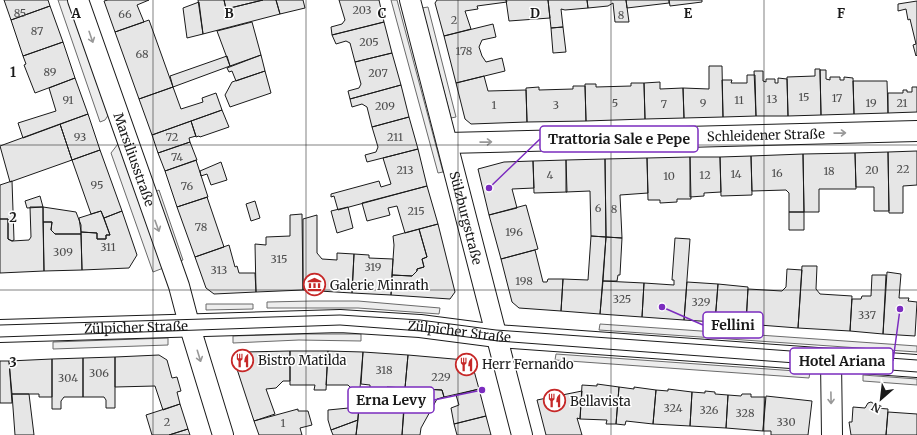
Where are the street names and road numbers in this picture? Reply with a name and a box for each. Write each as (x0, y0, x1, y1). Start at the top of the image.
street label: Marsiliusstraße (109, 110, 158, 209)
street label: Schleidener Straße (707, 125, 825, 145)
street label: Sülzburgstraße (445, 170, 486, 267)
street label: Zülpicher Straße (84, 317, 188, 338)
street label: Zülpicher Straße (407, 317, 512, 346)

